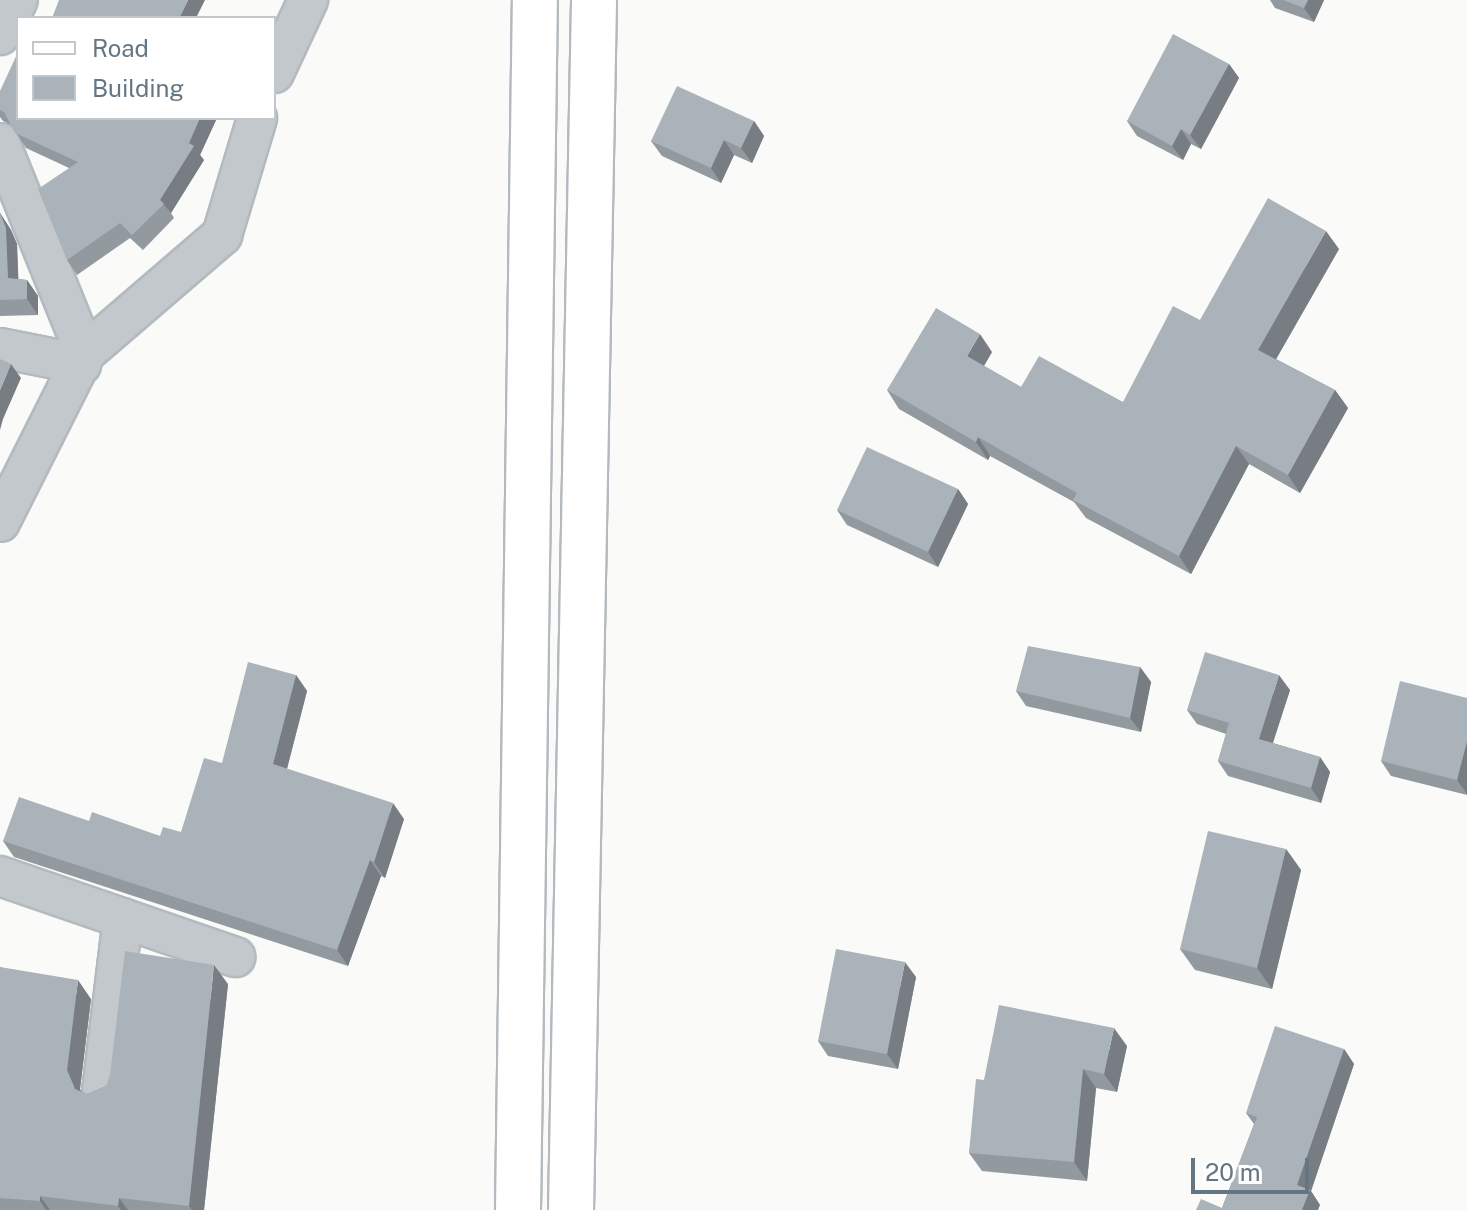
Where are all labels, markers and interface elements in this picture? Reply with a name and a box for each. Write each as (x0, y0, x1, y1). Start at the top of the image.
legend (16, 16, 276, 120)
text: Road (92, 34, 149, 62)
text: Building (92, 74, 184, 102)
scale bar (1195, 1142, 1313, 1192)
text: 20 m (1205, 1158, 1261, 1186)

